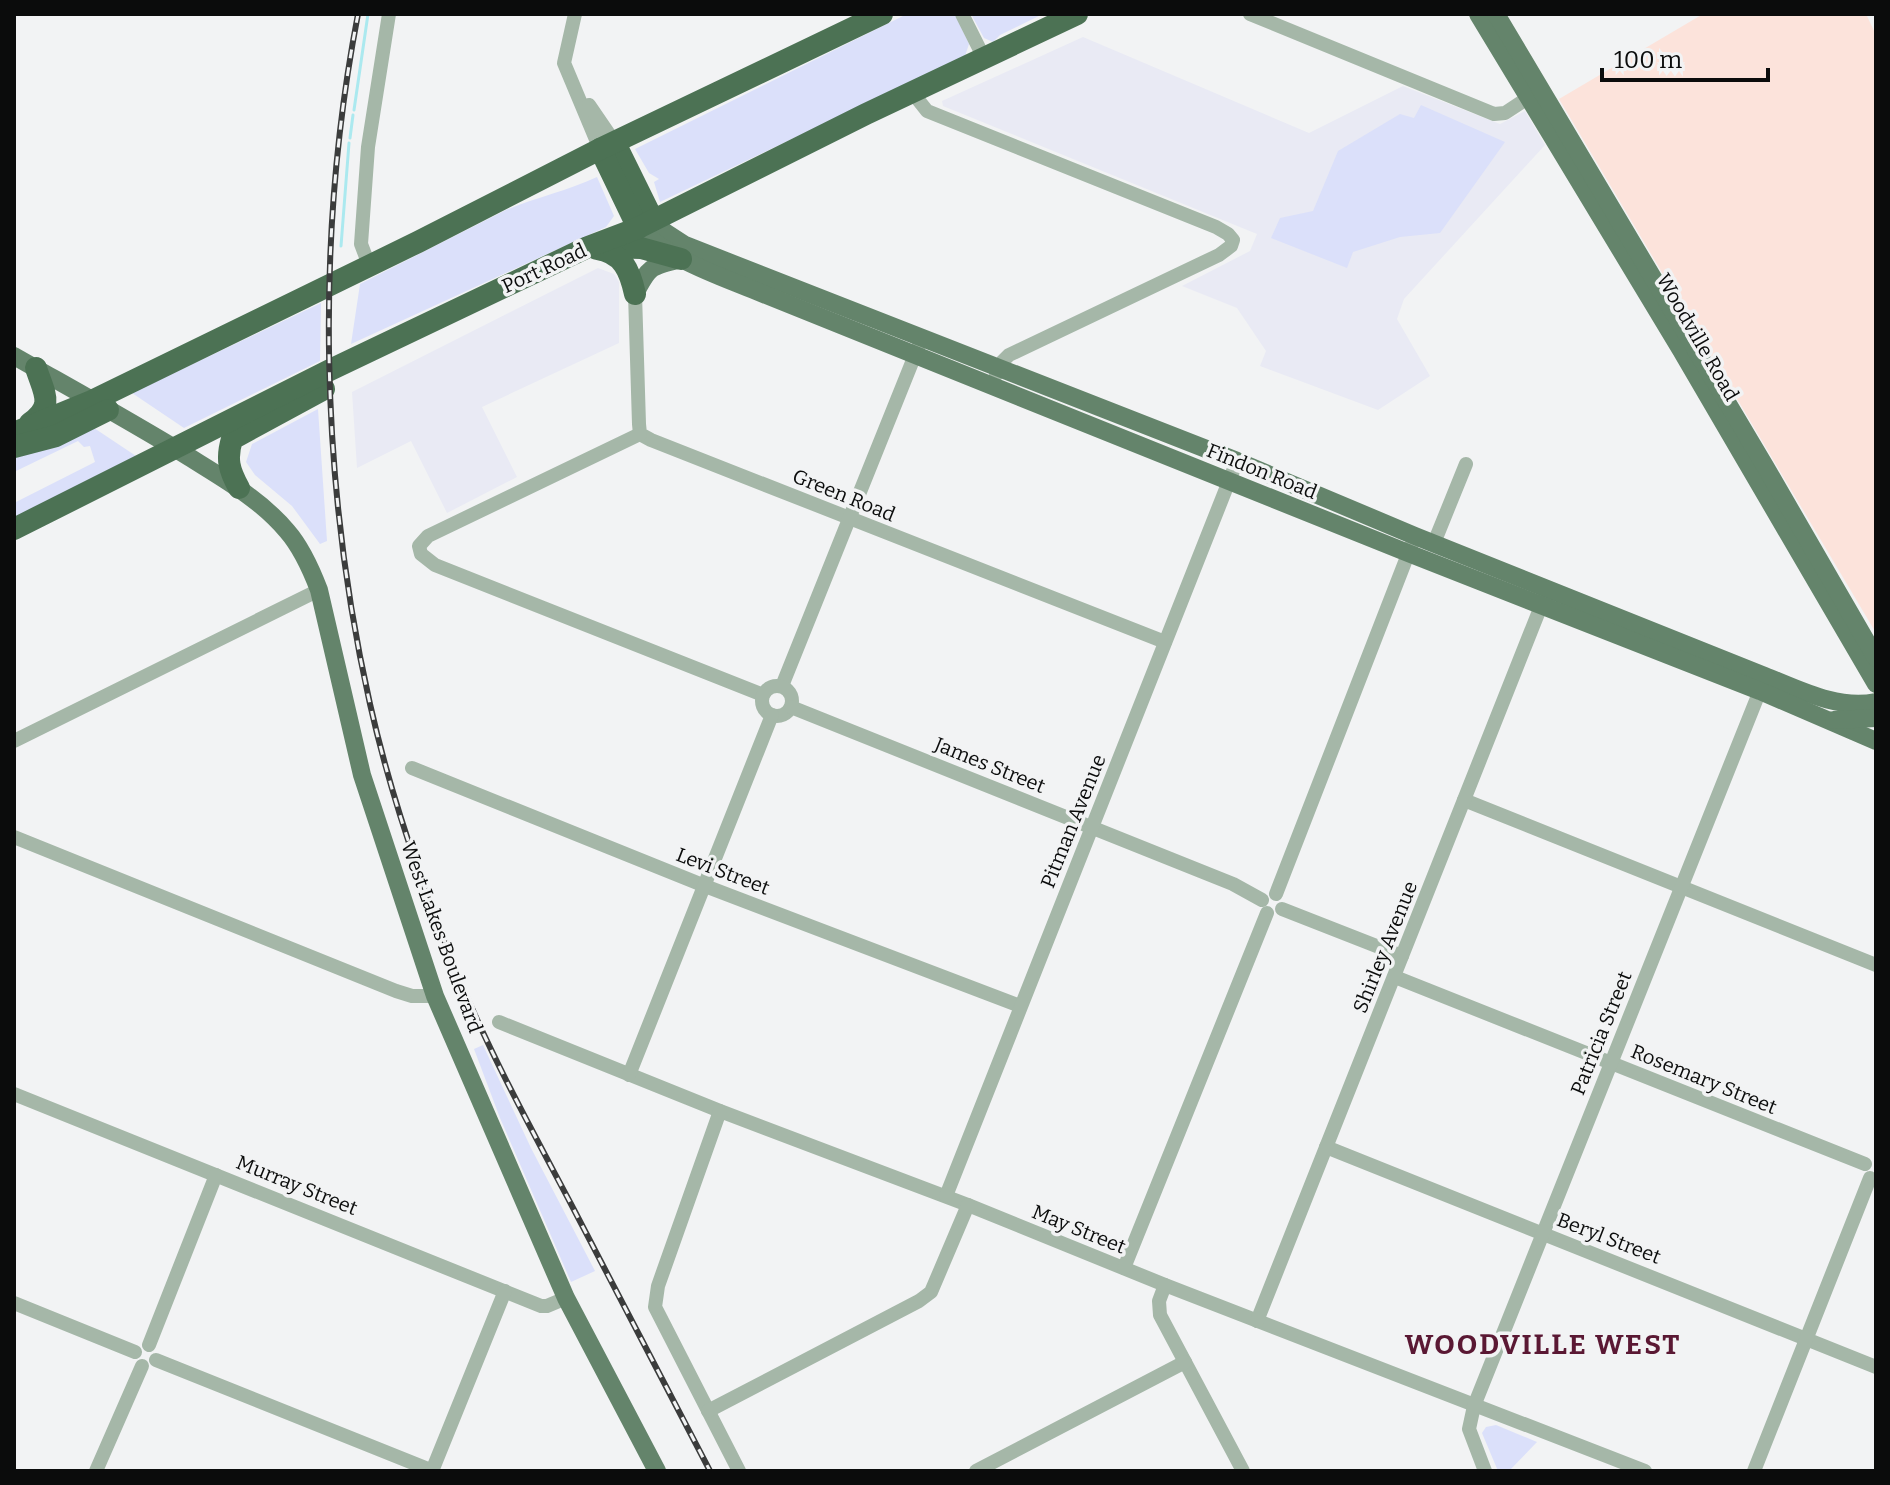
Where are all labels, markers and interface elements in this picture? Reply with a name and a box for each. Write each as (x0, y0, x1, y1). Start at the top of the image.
scale bar (1602, 32, 1768, 82)
text: 100 m (1614, 46, 1682, 74)
street label: Port Road (498, 238, 590, 298)
street label: Woodville Road (1652, 269, 1744, 405)
street label: Findon Road (1203, 438, 1321, 504)
street label: Green Road (789, 464, 899, 527)
street label: James Street (930, 732, 1049, 798)
street label: Pitman Avenue (1035, 751, 1111, 891)
street label: West Lakes Boulevard (396, 838, 488, 1036)
street label: Levi Street (673, 842, 773, 900)
street label: Shirley Avenue (1348, 878, 1422, 1016)
street label: Patricia Street (1565, 968, 1637, 1098)
street label: Rosemary Street (1628, 1039, 1780, 1119)
street label: Murray Street (233, 1150, 361, 1220)
street label: May Street (1029, 1199, 1129, 1259)
street label: Beryl Street (1554, 1207, 1664, 1269)
district label: WOODVILLE WEST (1405, 1328, 1681, 1361)

